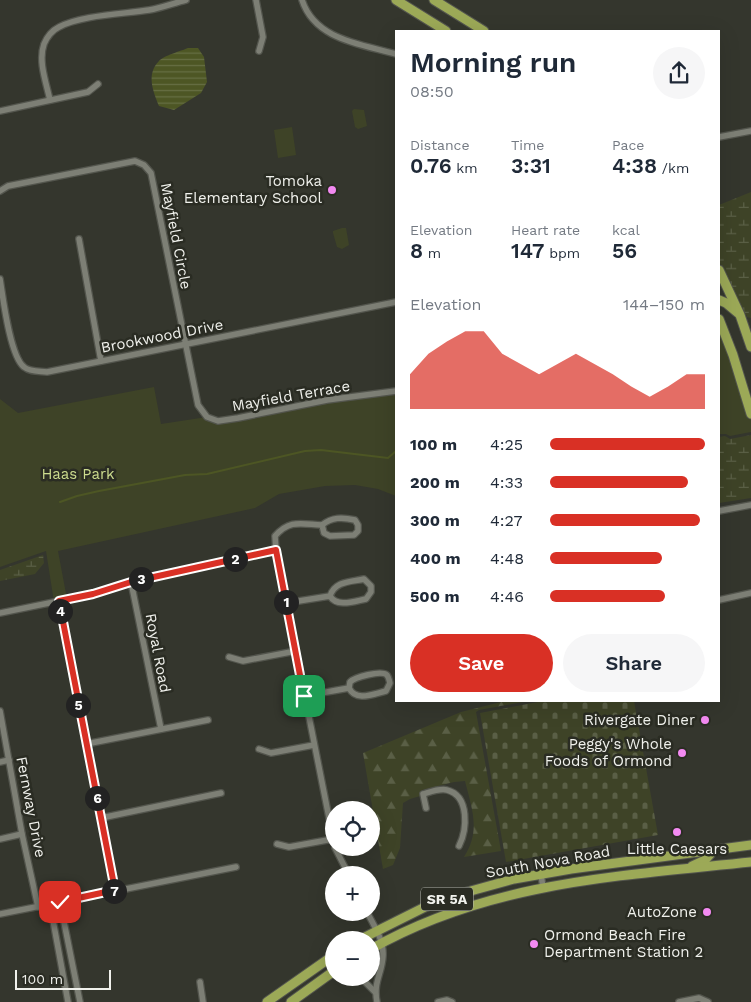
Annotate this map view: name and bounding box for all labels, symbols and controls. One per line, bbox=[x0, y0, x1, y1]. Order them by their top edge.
text: Morning run bbox=[410, 46, 576, 79]
button: share bbox=[653, 47, 705, 99]
text: 08:50 bbox=[410, 82, 454, 101]
text: Distance bbox=[410, 137, 470, 153]
text: Time bbox=[511, 137, 544, 153]
text: Pace bbox=[612, 137, 644, 153]
text: 0.76 bbox=[410, 153, 452, 178]
text: 3:31 bbox=[511, 153, 551, 178]
text: 4:38 bbox=[612, 153, 657, 178]
text: km bbox=[452, 160, 478, 176]
text: /km bbox=[657, 160, 689, 176]
place label: Tomoka Elementary School bbox=[184, 172, 322, 207]
street label: Mayfield Circle bbox=[157, 181, 195, 291]
marker: Tomoka Elementary School bbox=[326, 184, 338, 196]
text: Elevation bbox=[410, 222, 473, 238]
text: Heart rate bbox=[511, 222, 580, 238]
text: kcal bbox=[612, 222, 640, 238]
text: 8 bbox=[410, 238, 423, 263]
text: 147 bbox=[511, 238, 544, 263]
text: 56 bbox=[612, 238, 637, 263]
text: m bbox=[423, 245, 441, 261]
text: bpm bbox=[544, 245, 580, 261]
text: Elevation bbox=[410, 295, 481, 314]
text: 144–150 m bbox=[623, 295, 705, 314]
street label: Brookwood Drive bbox=[99, 315, 225, 357]
street label: Mayfield Terrace bbox=[231, 377, 351, 415]
text: 100 m bbox=[410, 435, 457, 454]
text: 4:25 bbox=[490, 435, 523, 454]
park label: Haas Park bbox=[41, 465, 115, 483]
text: 200 m bbox=[410, 473, 460, 492]
text: 4:33 bbox=[490, 473, 523, 492]
text: 300 m bbox=[410, 511, 460, 530]
text: 4:27 bbox=[490, 511, 523, 530]
pin: 2 bbox=[222, 546, 248, 572]
text: 400 m bbox=[410, 549, 461, 568]
text: 4:48 bbox=[490, 549, 524, 568]
text: 2 bbox=[231, 551, 240, 567]
pin: 3 bbox=[128, 566, 154, 592]
text: 3 bbox=[137, 571, 146, 587]
text: 500 m bbox=[410, 587, 460, 606]
text: 4:46 bbox=[490, 587, 524, 606]
pin: 1 bbox=[274, 590, 298, 614]
text: 1 bbox=[283, 594, 290, 610]
pin: 4 bbox=[48, 598, 72, 624]
text: 4 bbox=[56, 603, 65, 619]
street label: Royal Road bbox=[142, 612, 174, 694]
button: Save bbox=[410, 634, 553, 692]
button: Share bbox=[563, 634, 705, 692]
pin bbox=[283, 675, 325, 717]
icon: arrive bbox=[290, 682, 318, 710]
pin: 5 bbox=[66, 692, 90, 718]
text: 5 bbox=[74, 697, 83, 713]
place label: Rivergate Diner bbox=[584, 711, 695, 729]
marker: Rivergate Diner bbox=[699, 714, 711, 726]
place label: Peggy's Whole Foods of Ormond bbox=[545, 735, 672, 770]
marker: Peggy's Whole Foods of Ormond bbox=[676, 747, 688, 759]
street label: Fernway Drive bbox=[12, 755, 50, 859]
pin: 6 bbox=[84, 786, 110, 810]
text: 6 bbox=[93, 790, 102, 806]
map controls bbox=[325, 801, 380, 986]
button: locate bbox=[325, 801, 380, 856]
marker: Little Caesars bbox=[671, 826, 683, 838]
place label: Little Caesars bbox=[627, 840, 727, 858]
street label: South Nova Road bbox=[484, 842, 612, 882]
button: + bbox=[325, 866, 380, 921]
pin: 7 bbox=[102, 878, 126, 904]
pin bbox=[39, 881, 81, 923]
text: 7 bbox=[110, 883, 119, 899]
icon: check bbox=[46, 888, 74, 916]
road number: SR 5A bbox=[421, 888, 473, 911]
place label: AutoZone bbox=[627, 903, 697, 921]
marker: AutoZone bbox=[701, 906, 713, 918]
place label: Ormond Beach Fire Department Station 2 bbox=[544, 926, 703, 961]
button: − bbox=[325, 931, 380, 986]
marker: Ormond Beach Fire Department Station 2 bbox=[528, 938, 540, 950]
scale bar bbox=[15, 967, 111, 990]
text: 100 m bbox=[22, 971, 63, 987]

